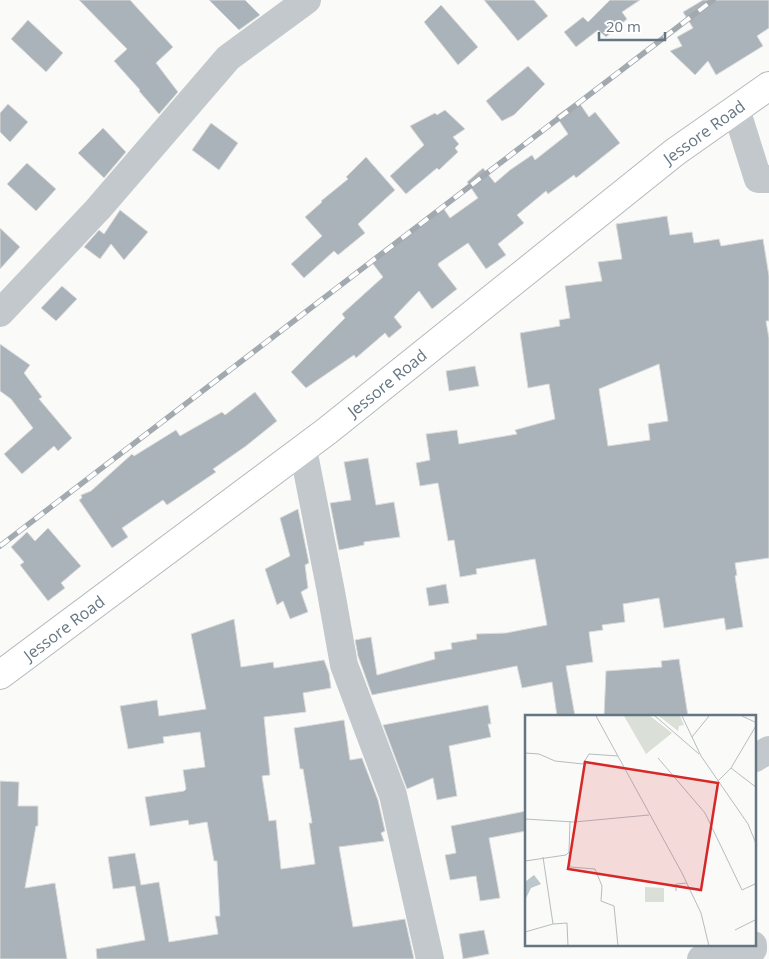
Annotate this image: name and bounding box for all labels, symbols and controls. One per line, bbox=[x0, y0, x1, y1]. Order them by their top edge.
scale bar bbox=[599, 10, 665, 42]
text: 20 m bbox=[606, 16, 641, 36]
street label: Jessore Road bbox=[657, 95, 749, 170]
street label: Jessore Road bbox=[341, 344, 431, 423]
street label: Jessore Road bbox=[17, 590, 109, 667]
inset map bbox=[525, 715, 756, 946]

